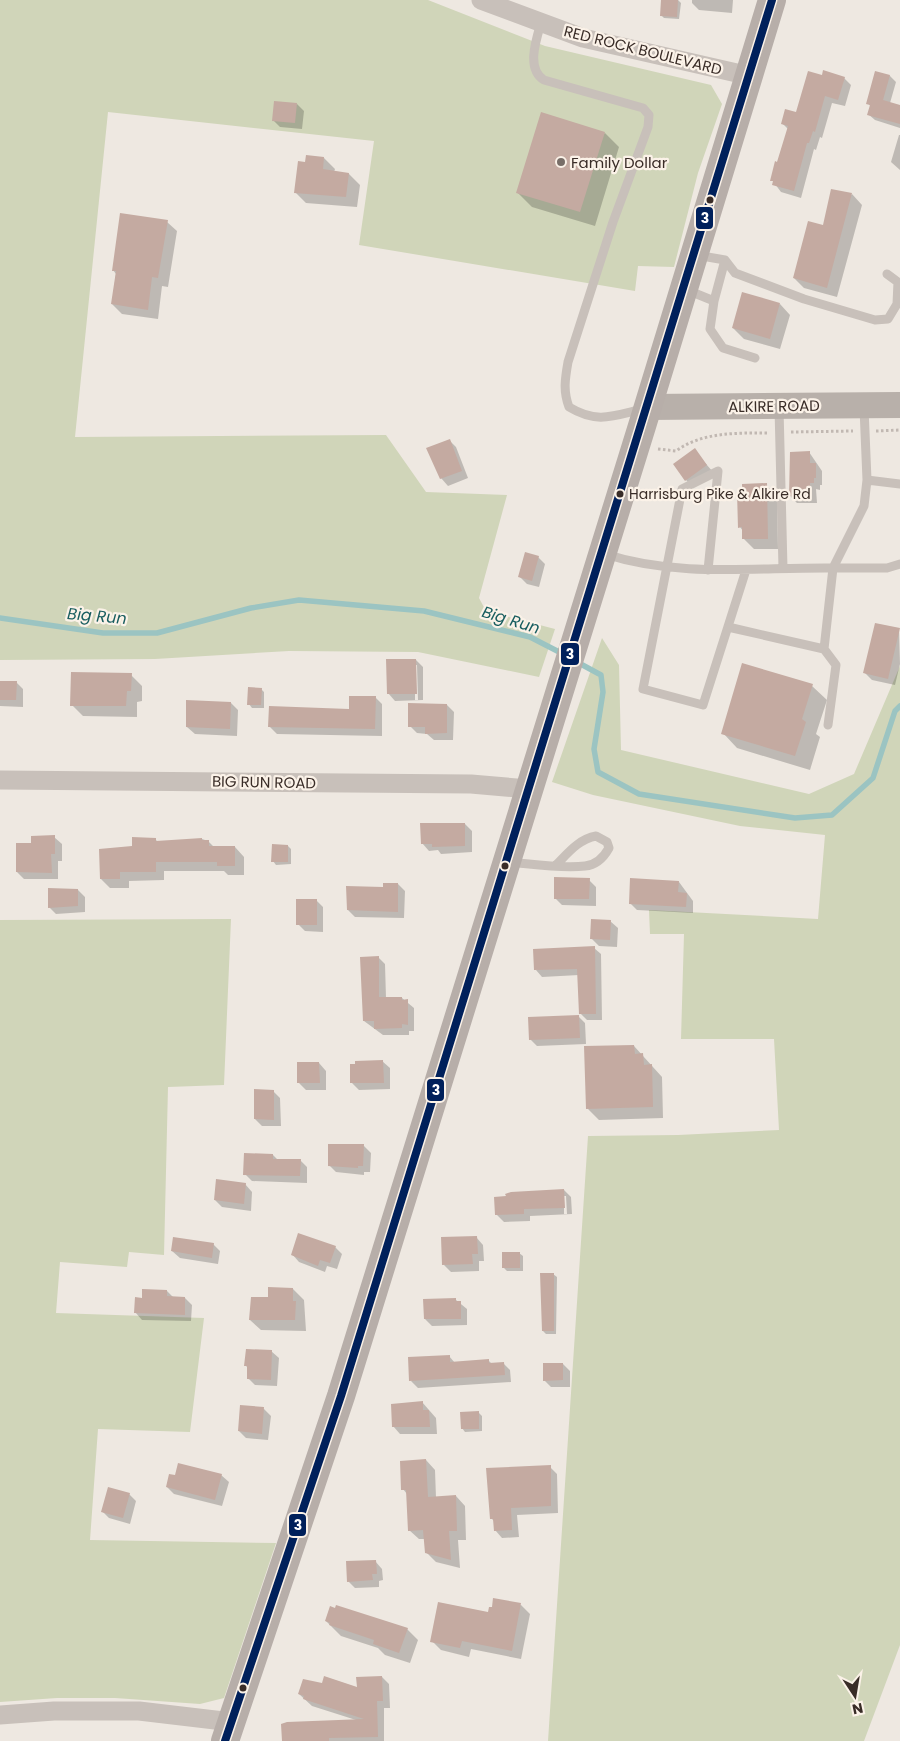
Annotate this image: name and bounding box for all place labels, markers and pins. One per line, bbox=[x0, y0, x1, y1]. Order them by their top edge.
place label: Family Dollar bbox=[571, 152, 668, 173]
marker: Family Dollar bbox=[555, 156, 567, 168]
unlabelled marker bbox=[705, 195, 715, 205]
place label: Harrisburg Pike & Alkire Rd bbox=[629, 484, 811, 504]
marker: Harrisburg Pike & Alkire Rd bbox=[615, 489, 625, 499]
unlabelled marker bbox=[500, 861, 510, 871]
unlabelled marker bbox=[238, 1683, 248, 1693]

